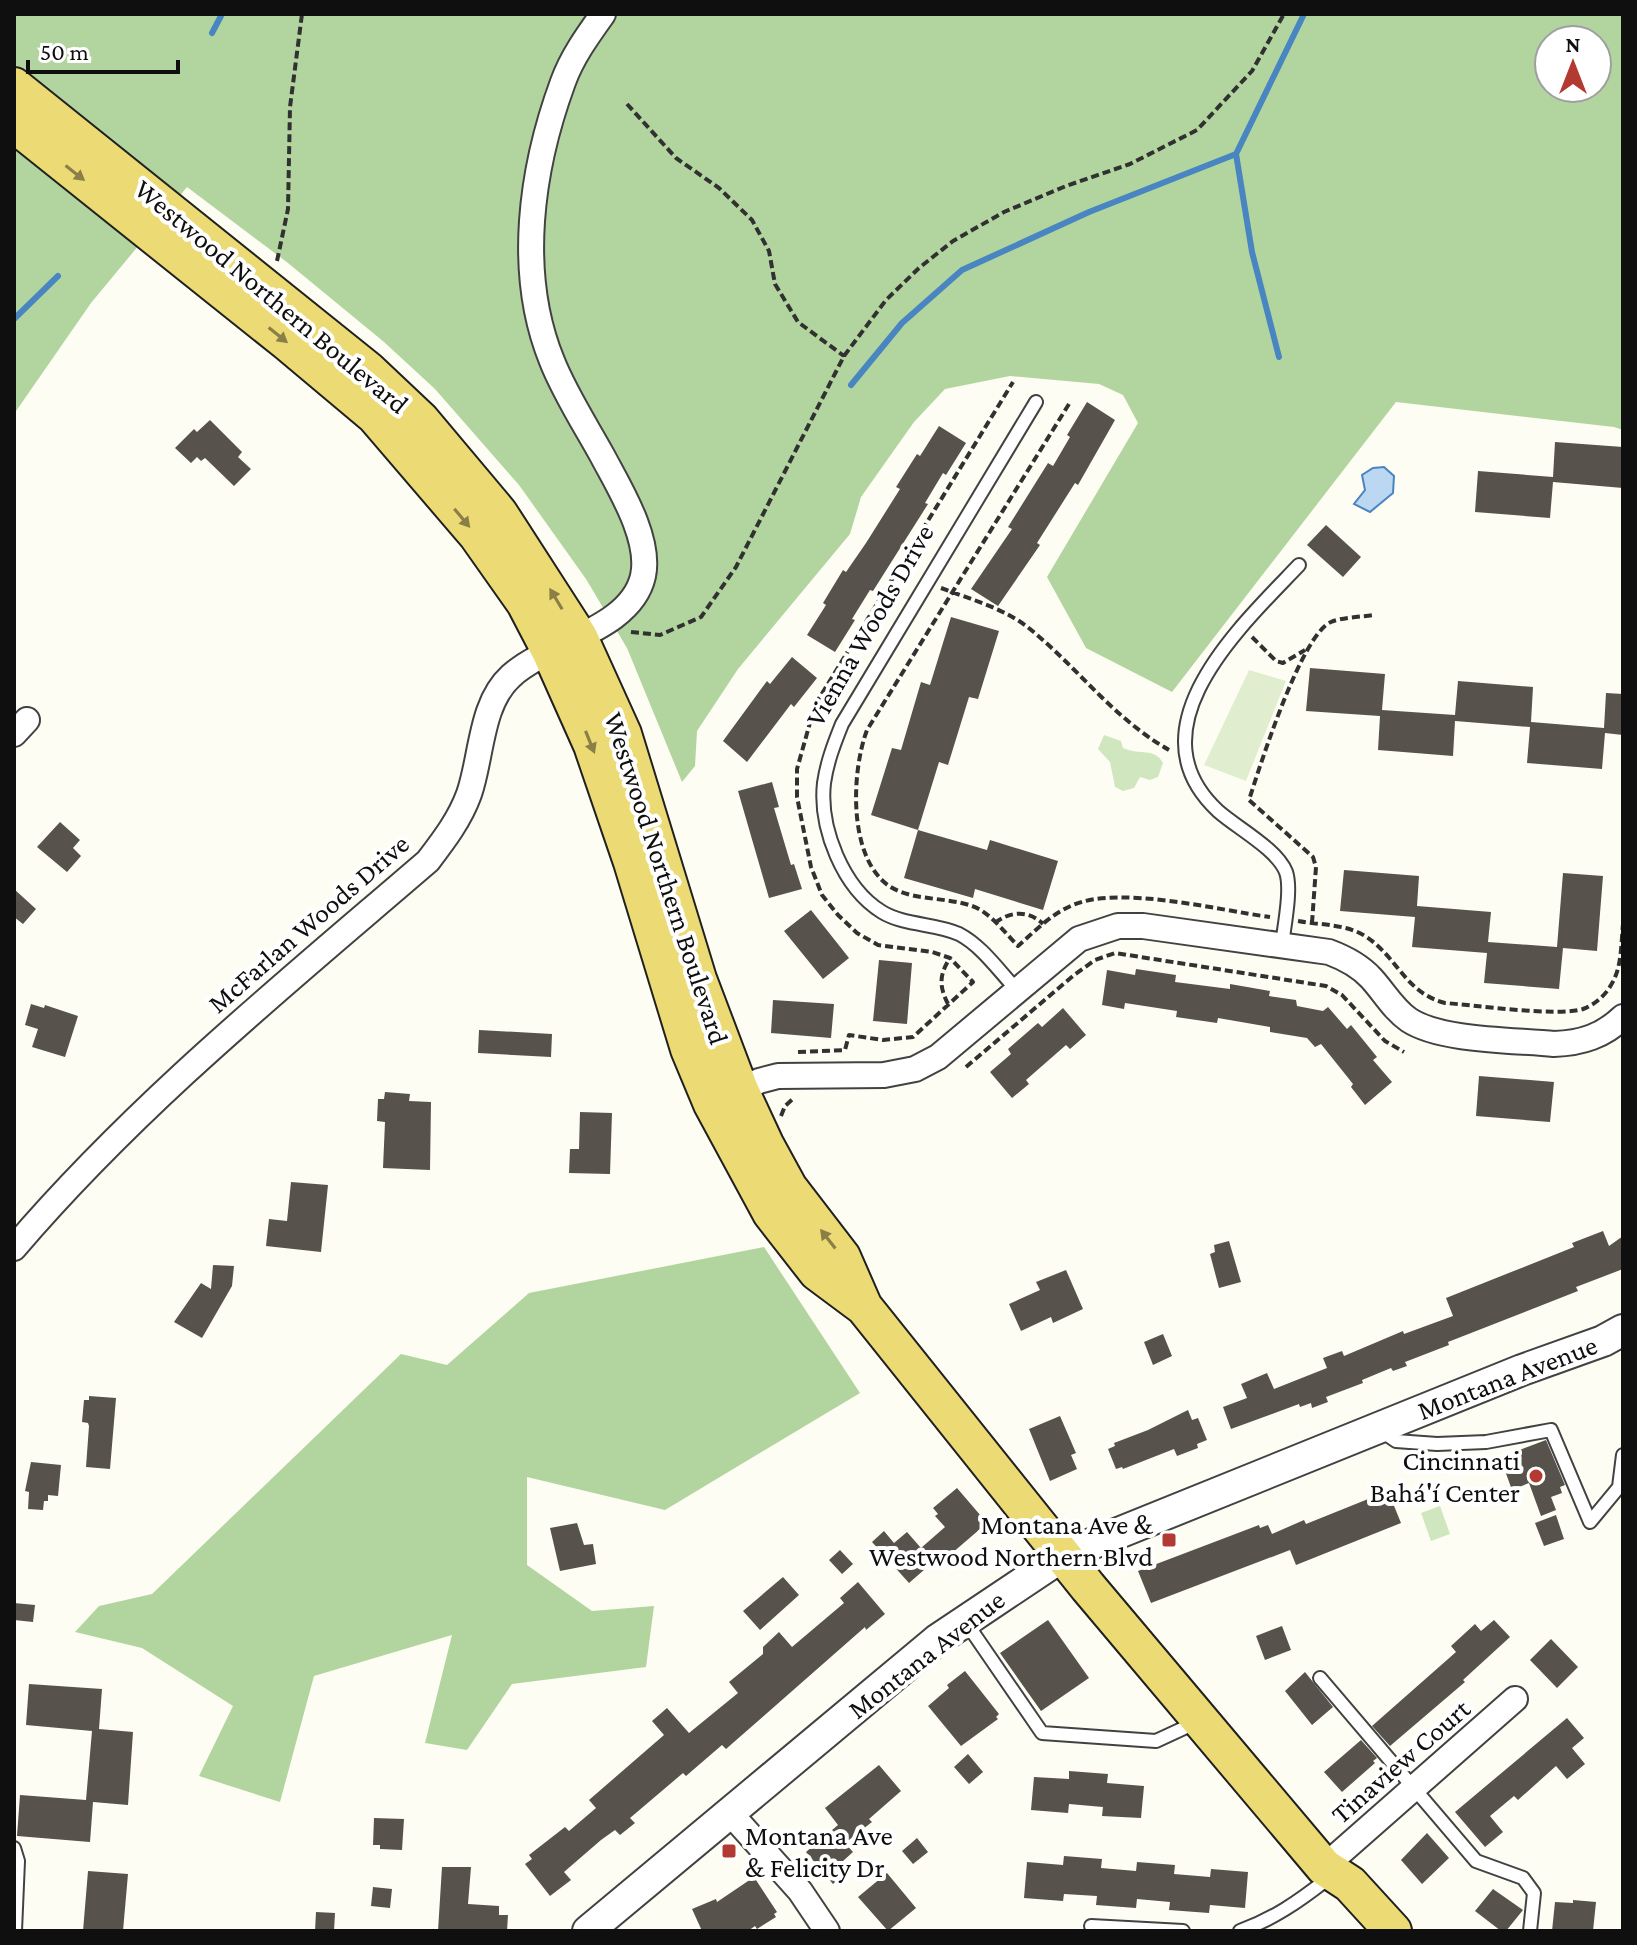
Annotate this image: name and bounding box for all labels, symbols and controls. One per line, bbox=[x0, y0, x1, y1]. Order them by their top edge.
scale bar bbox=[28, 24, 178, 74]
north arrow bbox=[1533, 24, 1613, 104]
text: N bbox=[1566, 32, 1581, 57]
text: 50 m bbox=[40, 38, 89, 65]
one-way arrow bbox=[65, 165, 85, 181]
street label: Westwood Northern Boulevard bbox=[129, 173, 415, 420]
one-way arrow bbox=[268, 326, 288, 343]
one-way arrow bbox=[453, 507, 470, 527]
street label: Vienna Woods Drive bbox=[799, 519, 940, 732]
one-way arrow bbox=[549, 588, 563, 610]
street label: Westwood Northern Boulevard bbox=[598, 708, 735, 1048]
one-way arrow bbox=[584, 730, 597, 754]
street label: McFarlan Woods Drive bbox=[202, 828, 415, 1019]
one-way arrow bbox=[820, 1229, 836, 1249]
street label: Montana Avenue bbox=[1413, 1329, 1601, 1426]
place label: Cincinnati Bahá'í Center bbox=[1370, 1445, 1520, 1508]
marker: Cincinnati Bahá'í Center bbox=[1527, 1467, 1545, 1485]
place label: Montana Ave & Westwood Northern Blvd bbox=[869, 1509, 1153, 1572]
marker: Montana Ave & Westwood Northern Blvd bbox=[1160, 1531, 1178, 1549]
street label: Montana Avenue bbox=[842, 1584, 1011, 1725]
street label: Tinaview Court bbox=[1325, 1692, 1476, 1830]
place label: Montana Ave & Felicity Dr bbox=[745, 1820, 893, 1883]
marker: Montana Ave & Felicity Dr bbox=[720, 1842, 738, 1860]

